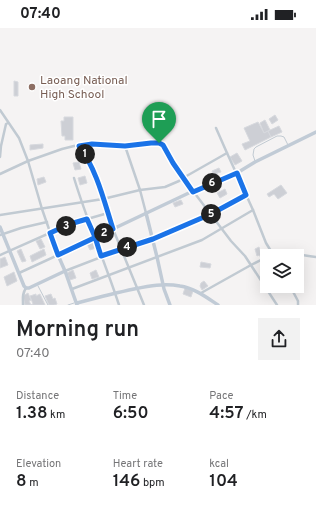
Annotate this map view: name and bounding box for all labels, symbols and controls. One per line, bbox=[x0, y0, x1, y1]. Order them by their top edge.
text: 07:40 bbox=[20, 5, 61, 24]
place label: Laoang National High School bbox=[40, 73, 128, 103]
marker: Laoang National High School bbox=[27, 82, 37, 92]
pin bbox=[142, 102, 176, 143]
icon: arrive bbox=[148, 108, 170, 130]
pin: 1 bbox=[75, 144, 95, 164]
text: 1 bbox=[83, 147, 87, 161]
pin: 6 bbox=[202, 173, 222, 193]
text: 6 bbox=[209, 176, 215, 190]
pin: 5 bbox=[201, 204, 221, 224]
text: 5 bbox=[208, 207, 214, 221]
pin: 3 bbox=[56, 216, 76, 236]
text: 3 bbox=[63, 219, 69, 233]
pin: 2 bbox=[94, 223, 114, 243]
text: 2 bbox=[101, 226, 107, 240]
pin: 4 bbox=[117, 237, 137, 257]
text: 4 bbox=[123, 240, 131, 254]
map controls bbox=[260, 249, 304, 293]
button: layers bbox=[260, 249, 304, 293]
text: Morning run bbox=[16, 317, 139, 344]
button: share bbox=[258, 318, 300, 360]
text: 07:40 bbox=[16, 346, 50, 362]
text: Distance bbox=[16, 389, 59, 403]
text: Time bbox=[113, 389, 137, 403]
text: Pace bbox=[209, 389, 234, 403]
text: 1.38 bbox=[16, 403, 48, 425]
text: 6:50 bbox=[113, 403, 149, 425]
text: 4:57 bbox=[209, 403, 244, 425]
text: km bbox=[48, 408, 65, 422]
text: /km bbox=[244, 408, 267, 422]
text: Elevation bbox=[16, 457, 61, 471]
text: Heart rate bbox=[113, 457, 163, 471]
text: kcal bbox=[209, 457, 229, 471]
text: 8 bbox=[16, 471, 27, 493]
text: 146 bbox=[113, 471, 140, 493]
text: 104 bbox=[209, 471, 238, 493]
text: m bbox=[27, 476, 39, 490]
text: bpm bbox=[140, 476, 165, 490]

